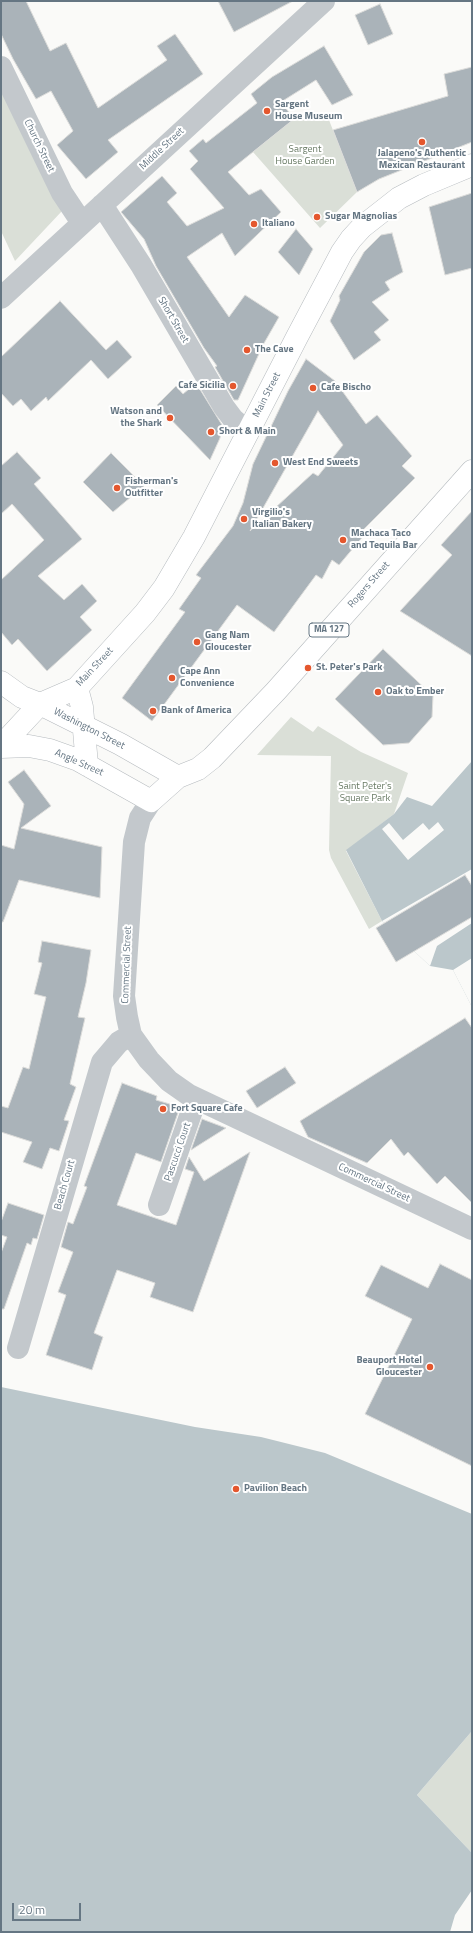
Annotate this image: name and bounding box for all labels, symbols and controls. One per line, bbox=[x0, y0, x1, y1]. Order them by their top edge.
place label: Sargent House Museum bbox=[275, 99, 342, 122]
marker: Sargent House Museum bbox=[262, 106, 272, 116]
street label: Church Street bbox=[21, 118, 57, 174]
street label: Middle Street bbox=[137, 125, 187, 173]
marker: Jalapeno's Authentic Mexican Restaurant bbox=[417, 137, 427, 147]
park label: Sargent House Garden bbox=[275, 144, 335, 168]
place label: Jalapeno's Authentic Mexican Restaurant bbox=[378, 148, 466, 172]
place label: Sugar Magnolias bbox=[325, 211, 397, 223]
marker: Sugar Magnolias bbox=[312, 212, 322, 222]
place label: Italiano bbox=[262, 218, 295, 230]
marker: Italiano bbox=[249, 219, 259, 229]
street label: Short Street bbox=[155, 295, 191, 345]
place label: The Cave bbox=[255, 344, 294, 356]
marker: The Cave bbox=[242, 345, 252, 355]
street label: Main Street bbox=[251, 370, 283, 420]
place label: Cafe Sicilia bbox=[178, 380, 225, 392]
marker: Cafe Sicilia bbox=[228, 381, 238, 391]
place label: Cafe Bischo bbox=[321, 382, 371, 394]
marker: Cafe Bischo bbox=[308, 383, 318, 393]
place label: Watson and the Shark bbox=[110, 406, 162, 430]
marker: Watson and the Shark bbox=[165, 413, 175, 423]
place label: Short & Main bbox=[219, 426, 276, 438]
marker: Short & Main bbox=[206, 427, 216, 437]
place label: West End Sweets bbox=[283, 457, 358, 469]
marker: West End Sweets bbox=[270, 458, 280, 468]
place label: Fisherman's Outfitter bbox=[125, 476, 178, 500]
marker: Fisherman's Outfitter bbox=[112, 483, 122, 493]
place label: Virgilio's Italian Bakery bbox=[252, 507, 312, 530]
marker: Virgilio's Italian Bakery bbox=[239, 514, 249, 524]
place label: Machaca Taco and Tequila Bar bbox=[351, 528, 417, 552]
marker: Machaca Taco and Tequila Bar bbox=[338, 535, 348, 545]
street label: Rogers Street bbox=[346, 559, 392, 611]
road number: MA 127 bbox=[309, 623, 349, 637]
place label: Gang Nam Gloucester bbox=[205, 630, 251, 654]
marker: Gang Nam Gloucester bbox=[192, 637, 202, 647]
street label: Main Street bbox=[74, 645, 116, 689]
place label: St. Peter's Park bbox=[316, 662, 382, 674]
marker: St. Peter's Park bbox=[303, 663, 313, 673]
place label: Cape Ann Convenience bbox=[180, 666, 234, 690]
marker: Cape Ann Convenience bbox=[167, 673, 177, 683]
place label: Oak to Ember bbox=[386, 686, 444, 698]
marker: Oak to Ember bbox=[373, 687, 383, 697]
place label: Bank of America bbox=[161, 705, 232, 717]
street label: Washington Street bbox=[51, 706, 127, 752]
marker: Bank of America bbox=[148, 706, 158, 716]
street label: Angle Street bbox=[53, 747, 105, 779]
park label: Saint Peter's Square Park bbox=[338, 781, 392, 804]
street label: Commercial Street bbox=[120, 926, 134, 1004]
place label: Fort Square Cafe bbox=[171, 1103, 243, 1115]
marker: Fort Square Cafe bbox=[158, 1104, 168, 1114]
street label: Pascucci Court bbox=[162, 1121, 194, 1183]
street label: Beach Court bbox=[52, 1159, 78, 1211]
street label: Commercial Street bbox=[336, 1161, 412, 1205]
place label: Beauport Hotel Gloucester bbox=[356, 1355, 422, 1378]
marker: Beauport Hotel Gloucester bbox=[425, 1362, 435, 1372]
place label: Pavilion Beach bbox=[244, 1483, 307, 1495]
marker: Pavilion Beach bbox=[231, 1484, 241, 1494]
scale bar bbox=[14, 1895, 83, 1921]
text: 20 m bbox=[19, 1900, 45, 1919]

